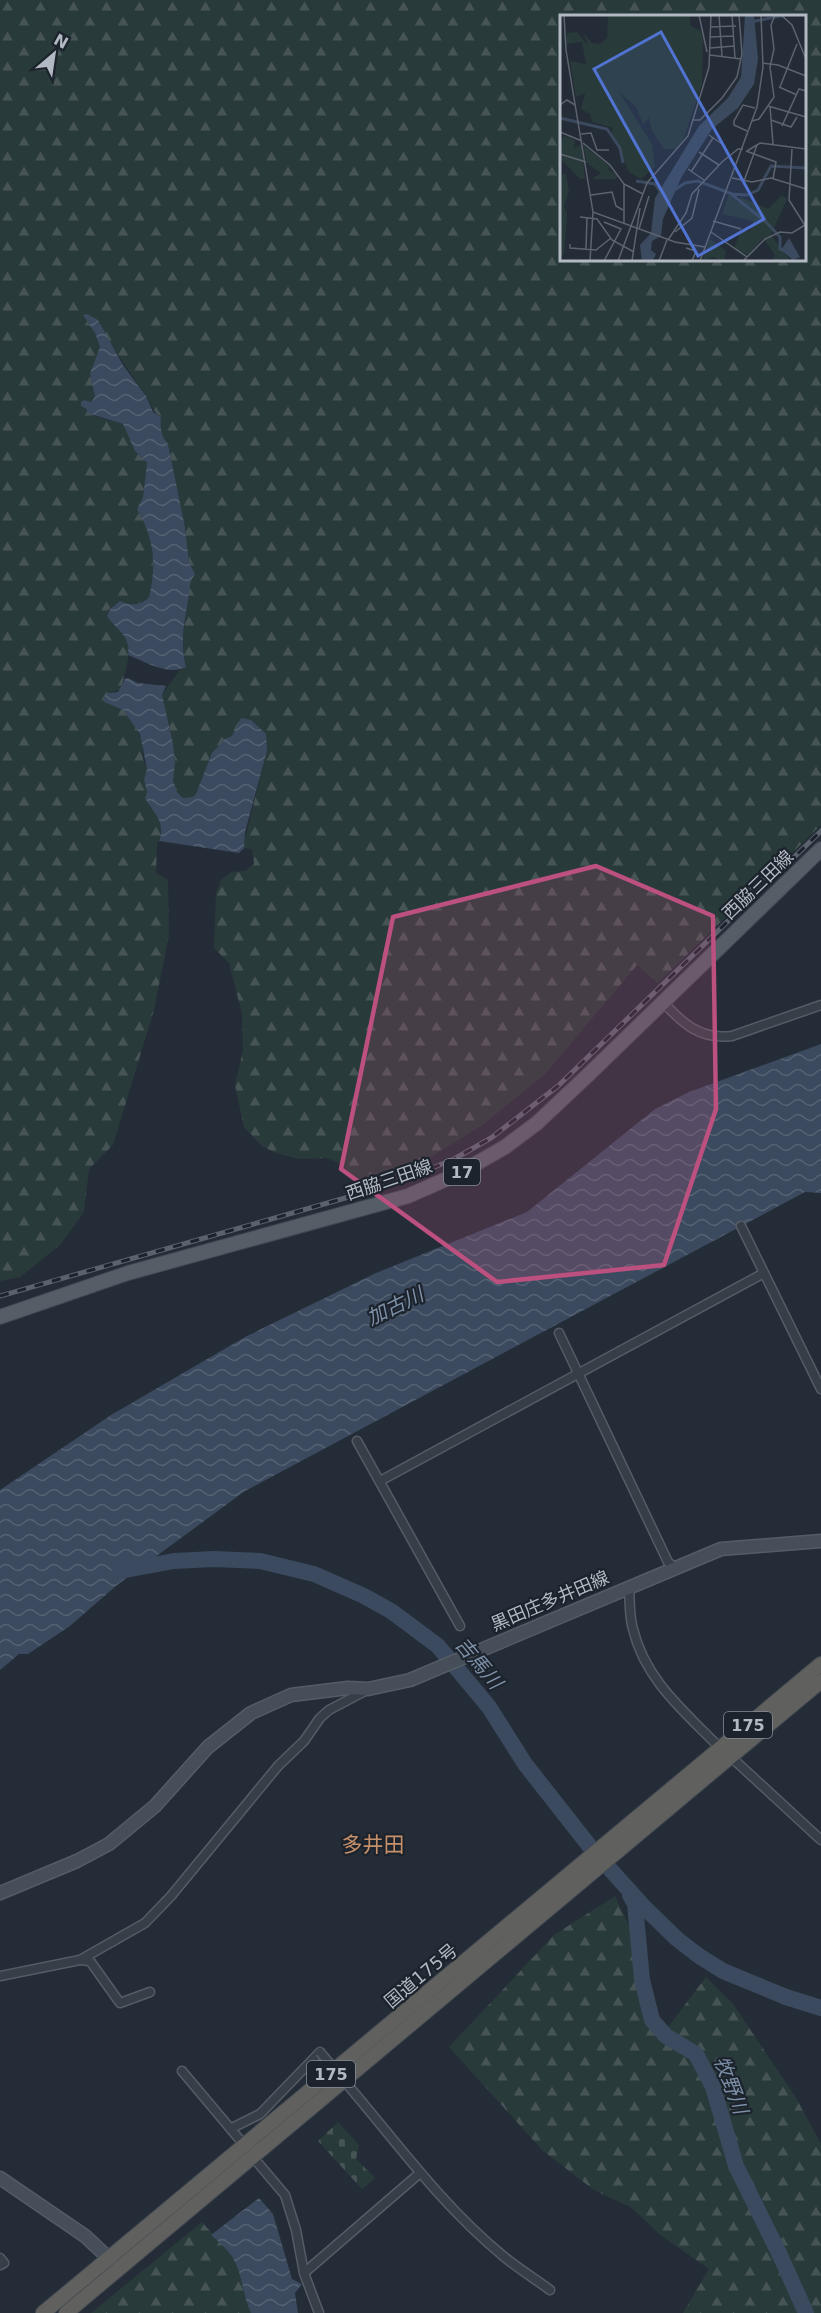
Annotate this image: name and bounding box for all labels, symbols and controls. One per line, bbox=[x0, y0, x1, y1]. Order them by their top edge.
inset map bbox=[560, 15, 806, 261]
north arrow bbox=[24, 24, 84, 84]
text: N bbox=[51, 30, 71, 53]
street label: 西脇三田線 bbox=[718, 846, 797, 923]
street label: 西脇三田線 bbox=[343, 1155, 435, 1204]
road number: 17 bbox=[444, 1159, 480, 1185]
water label: 加古川 bbox=[363, 1281, 429, 1330]
street label: 黒田庄多井田線 bbox=[488, 1566, 612, 1635]
water label: 吉馬川 bbox=[451, 1632, 509, 1695]
road number: 175 bbox=[724, 1712, 772, 1738]
district label: 多井田 bbox=[342, 1833, 405, 1857]
street label: 国道175号 bbox=[380, 1939, 461, 2012]
water label: 牧野川 bbox=[709, 2053, 754, 2119]
road number: 175 bbox=[307, 2061, 355, 2087]

